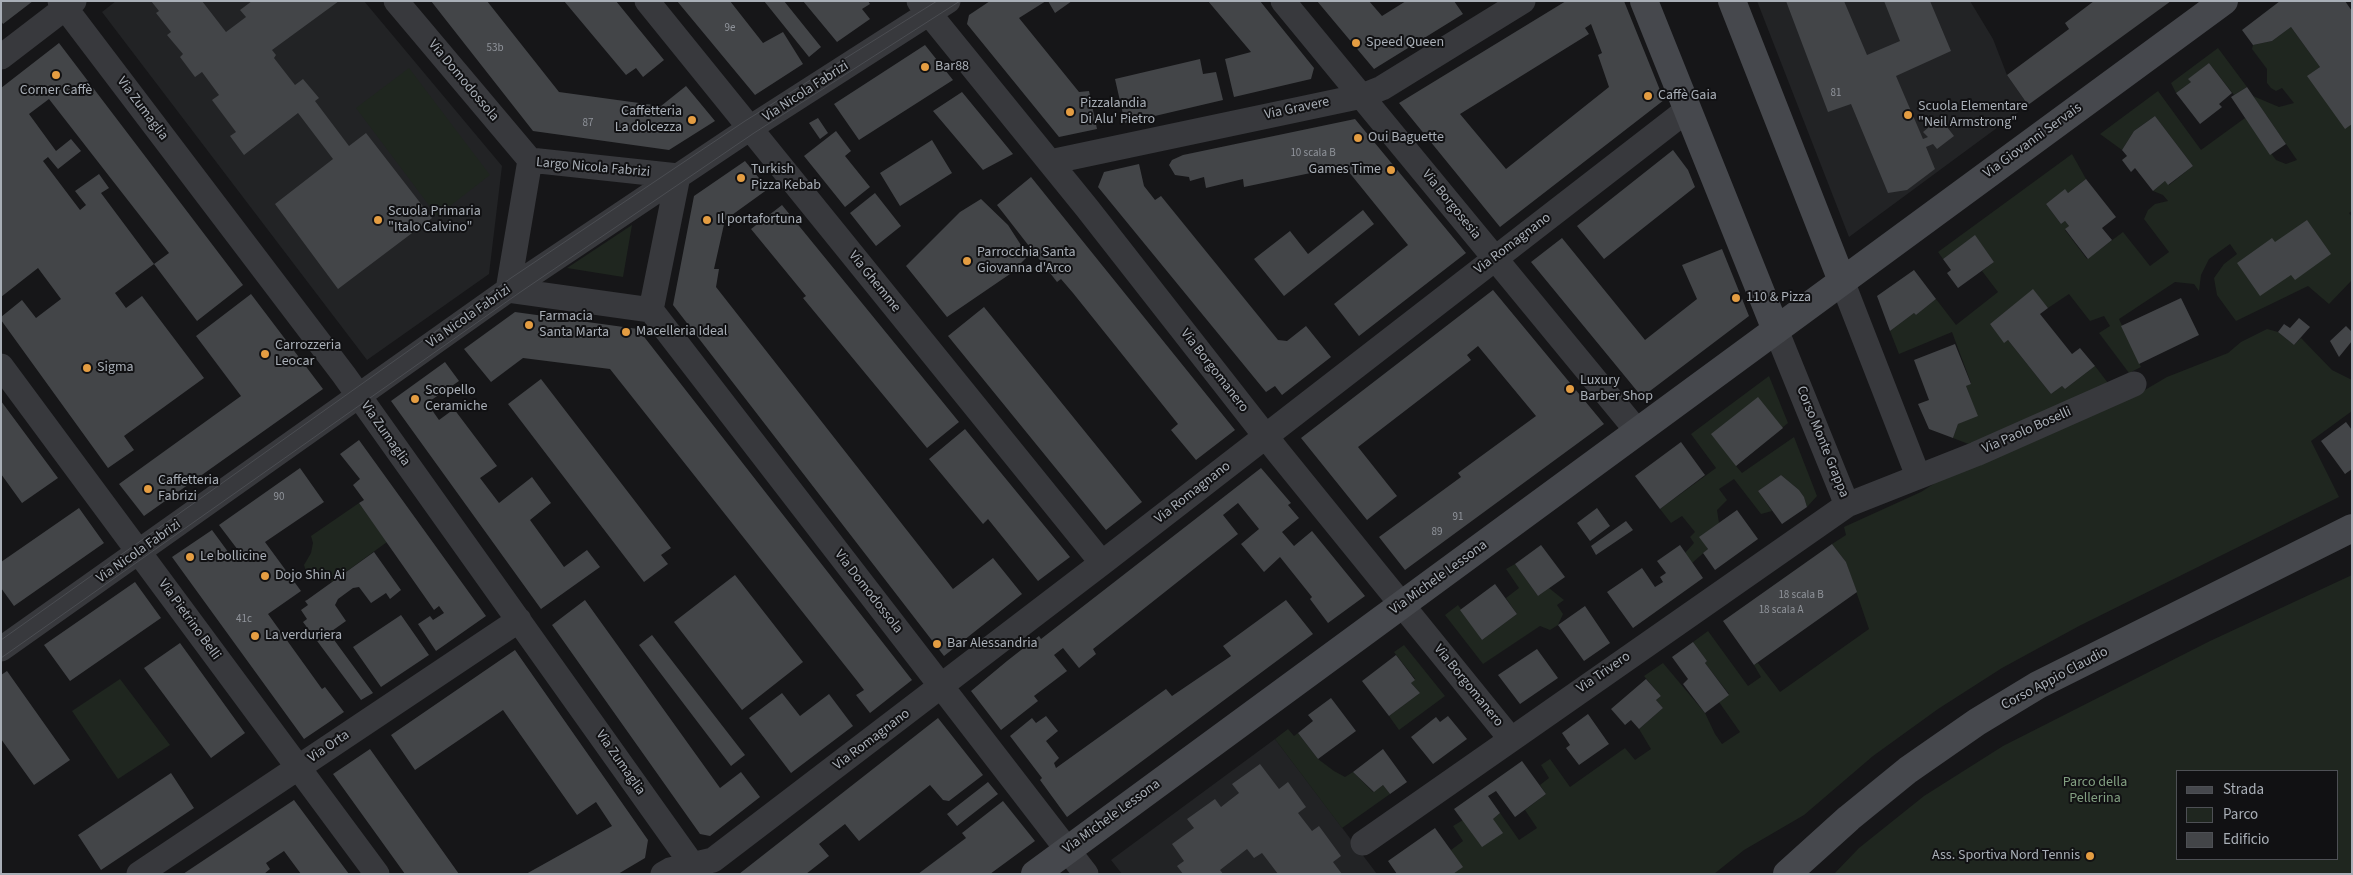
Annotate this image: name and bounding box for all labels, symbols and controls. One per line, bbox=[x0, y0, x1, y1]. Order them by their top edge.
house number: 9e bbox=[725, 22, 735, 36]
place label: Speed Queen bbox=[1366, 35, 1444, 51]
street label: Via Domodossola bbox=[424, 37, 502, 125]
marker: Speed Queen bbox=[1350, 37, 1362, 49]
house number: 53b bbox=[486, 42, 504, 56]
street label: Via Nicola Fabrizi bbox=[760, 58, 852, 126]
place label: Bar88 bbox=[935, 59, 969, 75]
marker: Bar88 bbox=[919, 61, 931, 73]
marker: Corner Caffè bbox=[50, 69, 62, 81]
street label: Via Zumaglia bbox=[113, 74, 171, 144]
place label: Corner Caffè bbox=[20, 83, 92, 99]
house number: 81 bbox=[1831, 87, 1841, 101]
place label: Caffè Gaia bbox=[1658, 88, 1717, 104]
marker: Caffè Gaia bbox=[1642, 90, 1654, 102]
street label: Via Gravere bbox=[1263, 94, 1331, 124]
place label: Pizzalandia Di Alu' Pietro bbox=[1080, 96, 1155, 128]
place label: Scuola Elementare "Neil Armstrong" bbox=[1918, 99, 2028, 132]
street label: Via Giovanni Servais bbox=[1981, 100, 2085, 182]
place label: Caffetteria La dolcezza bbox=[615, 104, 682, 136]
marker: Pizzalandia Di Alu' Pietro bbox=[1064, 106, 1076, 118]
marker: Scuola Elementare "Neil Armstrong" bbox=[1902, 109, 1914, 121]
marker: Caffetteria La dolcezza bbox=[686, 114, 698, 126]
house number: 87 bbox=[583, 117, 593, 131]
place label: Oui Baguette bbox=[1368, 130, 1444, 146]
marker: Oui Baguette bbox=[1352, 132, 1364, 144]
house number: 10 scala B bbox=[1290, 147, 1336, 161]
street label: Largo Nicola Fabrizi bbox=[535, 155, 651, 181]
place label: Turkish Pizza Kebab bbox=[751, 162, 821, 194]
place label: Games Time bbox=[1309, 162, 1381, 178]
marker: Games Time bbox=[1385, 164, 1397, 176]
street label: Via Borgosesia bbox=[1418, 167, 1484, 243]
marker: Turkish Pizza Kebab bbox=[735, 172, 747, 184]
place label: Scuola Primaria "Italo Calvino" bbox=[388, 204, 481, 236]
street label: Via Romagnano bbox=[1471, 210, 1555, 278]
place label: Il portafortuna bbox=[717, 212, 802, 228]
marker: Scuola Primaria "Italo Calvino" bbox=[372, 214, 384, 226]
marker: Il portafortuna bbox=[701, 214, 713, 226]
place label: Parrocchia Santa Giovanna d'Arco bbox=[977, 245, 1076, 278]
street label: Via Ghemme bbox=[844, 248, 904, 316]
marker: Parrocchia Santa Giovanna d'Arco bbox=[961, 255, 973, 267]
street label: Via Nicola Fabrizi bbox=[424, 282, 514, 352]
place label: 110 & Pizza bbox=[1746, 290, 1811, 306]
marker: 110 & Pizza bbox=[1730, 292, 1742, 304]
place label: Farmacia Santa Marta bbox=[539, 309, 609, 342]
marker: Farmacia Santa Marta bbox=[523, 319, 535, 331]
place label: Macelleria Ideal bbox=[636, 324, 727, 340]
marker: Macelleria Ideal bbox=[620, 326, 632, 338]
street label: Via Borgomanero bbox=[1176, 326, 1252, 416]
place label: Carrozzeria Leocar bbox=[275, 338, 341, 371]
marker: Carrozzeria Leocar bbox=[259, 348, 271, 360]
place label: Sigma bbox=[97, 360, 134, 376]
marker: Sigma bbox=[81, 362, 93, 374]
place label: Luxury Barber Shop bbox=[1580, 373, 1653, 406]
place label: Scopello Ceramiche bbox=[425, 383, 488, 416]
marker: Luxury Barber Shop bbox=[1564, 383, 1576, 395]
street label: Corso Monte Grappa bbox=[1792, 384, 1852, 500]
marker: Scopello Ceramiche bbox=[409, 393, 421, 405]
street label: Via Zumaglia bbox=[357, 398, 413, 470]
street label: Via Paolo Boselli bbox=[1980, 404, 2074, 458]
street label: Via Romagnano bbox=[1152, 458, 1234, 528]
place label: Caffetteria Fabrizi bbox=[158, 473, 219, 506]
marker: Caffetteria Fabrizi bbox=[142, 483, 154, 495]
house number: 90 bbox=[274, 491, 284, 505]
house number: 91 bbox=[1453, 511, 1463, 525]
street label: Via Nicola Fabrizi bbox=[94, 517, 184, 587]
house number: 89 bbox=[1432, 526, 1442, 540]
street label: Via Michele Lessona bbox=[1387, 537, 1491, 619]
street label: Via Domodossola bbox=[830, 547, 906, 637]
place label: Le bollicine bbox=[200, 549, 267, 565]
marker: Le bollicine bbox=[184, 551, 196, 563]
place label: Dojo Shin Ai bbox=[275, 568, 345, 584]
marker: Dojo Shin Ai bbox=[259, 570, 271, 582]
street label: Via Pietrino Belli bbox=[154, 576, 224, 664]
house number: 18 scala B bbox=[1778, 589, 1824, 603]
house number: 18 scala A bbox=[1759, 604, 1803, 618]
house number: 41c bbox=[236, 613, 252, 627]
place label: La verduriera bbox=[265, 628, 342, 644]
marker: La verduriera bbox=[249, 630, 261, 642]
place label: Bar Alessandria bbox=[947, 636, 1038, 652]
marker: Bar Alessandria bbox=[931, 638, 943, 650]
street label: Via Borgomanero bbox=[1430, 641, 1506, 731]
street label: Corso Appio Claudio bbox=[1999, 644, 2111, 714]
street label: Via Trivero bbox=[1574, 649, 1634, 697]
street label: Via Romagnano bbox=[830, 706, 914, 774]
street label: Via Orta bbox=[305, 727, 353, 767]
street label: Via Zumaglia bbox=[592, 727, 648, 799]
legend bbox=[2176, 770, 2338, 860]
park label: Parco della Pellerina bbox=[2063, 775, 2127, 808]
street label: Via Michele Lessona bbox=[1060, 776, 1164, 858]
text: Strada bbox=[2223, 779, 2264, 800]
text: Parco bbox=[2223, 804, 2258, 825]
text: Edificio bbox=[2223, 829, 2270, 850]
place label: Ass. Sportiva Nord Tennis bbox=[1932, 848, 2080, 864]
marker: Ass. Sportiva Nord Tennis bbox=[2084, 850, 2096, 862]

